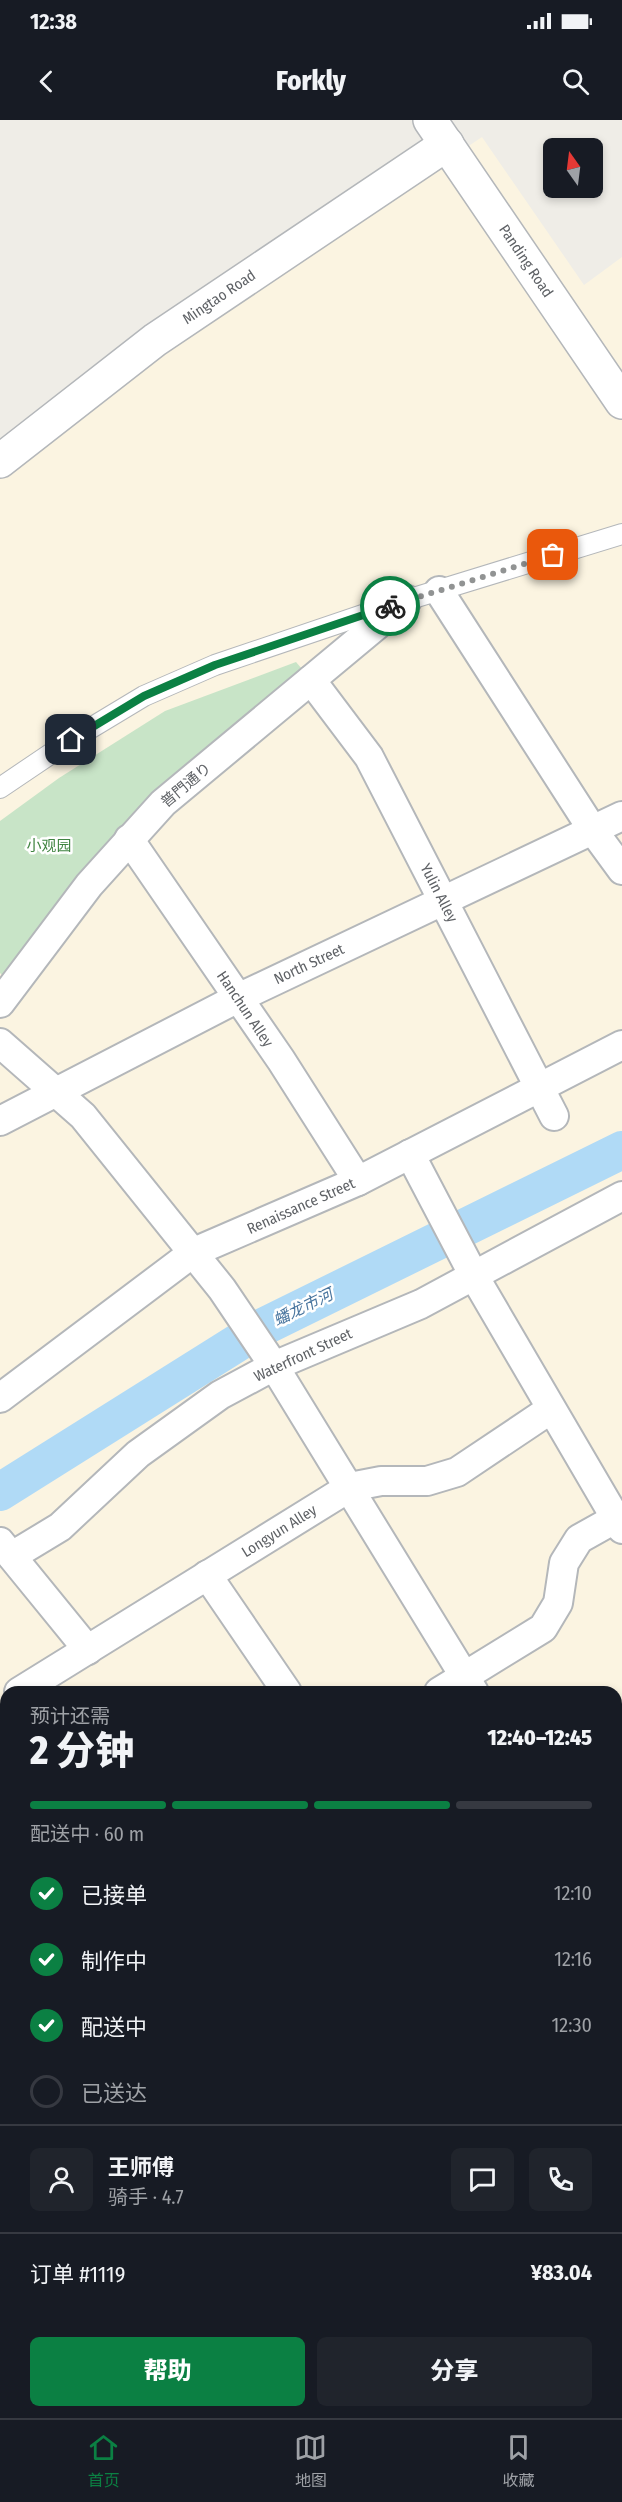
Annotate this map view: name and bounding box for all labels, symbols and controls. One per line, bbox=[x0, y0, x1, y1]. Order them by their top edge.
text: 12:38 bbox=[30, 8, 77, 35]
icon: back bbox=[30, 65, 63, 98]
text: Forkly bbox=[276, 65, 346, 97]
icon: search bbox=[559, 65, 592, 98]
north arrow bbox=[543, 138, 603, 198]
map controls bbox=[543, 138, 603, 198]
street label: Panding Road bbox=[495, 221, 557, 301]
street label: Mingtao Road bbox=[179, 266, 259, 328]
pin bbox=[527, 529, 578, 580]
icon: bag bbox=[536, 538, 569, 571]
courier bbox=[360, 576, 420, 636]
icon: bike bbox=[374, 590, 407, 623]
pin bbox=[45, 714, 96, 765]
icon: home bbox=[54, 723, 87, 756]
street label: 普門通り bbox=[157, 759, 215, 811]
park label: 小观园 bbox=[26, 837, 72, 855]
street label: Yulin Alley bbox=[417, 861, 462, 926]
street label: North Street bbox=[271, 940, 347, 988]
street label: Hanchun Alley bbox=[213, 968, 277, 1051]
street label: Renaissance Street bbox=[244, 1174, 358, 1238]
water label: 蟠龙市河 bbox=[270, 1283, 339, 1330]
street label: Waterfront Street bbox=[251, 1324, 355, 1386]
street label: Longyun Alley bbox=[238, 1501, 320, 1561]
text: 预计还需 bbox=[30, 1704, 110, 1728]
text: 12:40–12:45 bbox=[487, 1724, 592, 1751]
text: 2 分钟 bbox=[30, 1728, 134, 1774]
text: 配送中 · 60 m bbox=[30, 1822, 144, 1846]
icon: check bbox=[30, 1877, 63, 1910]
text: 12:10 bbox=[554, 1881, 592, 1905]
text: 已接单 bbox=[81, 1882, 147, 1909]
icon: check bbox=[30, 1943, 63, 1976]
text: 12:16 bbox=[554, 1947, 592, 1971]
text: 制作中 bbox=[81, 1948, 147, 1975]
icon: check bbox=[30, 2009, 63, 2042]
text: 12:30 bbox=[552, 2013, 592, 2037]
text: 配送中 bbox=[81, 2014, 147, 2041]
text: 已送达 bbox=[81, 2080, 147, 2107]
button: person bbox=[30, 2148, 93, 2211]
button: chat bbox=[451, 2148, 514, 2211]
button: phone bbox=[529, 2148, 592, 2211]
text: 王师傅 bbox=[108, 2154, 174, 2181]
text: 骑手 · 4.7 bbox=[108, 2185, 184, 2209]
text: ¥83.04 bbox=[531, 2259, 592, 2286]
text: 订单 #1119 bbox=[30, 2261, 125, 2288]
button: 帮助 bbox=[30, 2337, 305, 2406]
button: 分享 bbox=[317, 2337, 592, 2406]
tab: 首页 bbox=[87, 2431, 120, 2491]
tab: 地图 bbox=[294, 2431, 327, 2491]
tab: 收藏 bbox=[502, 2431, 535, 2491]

